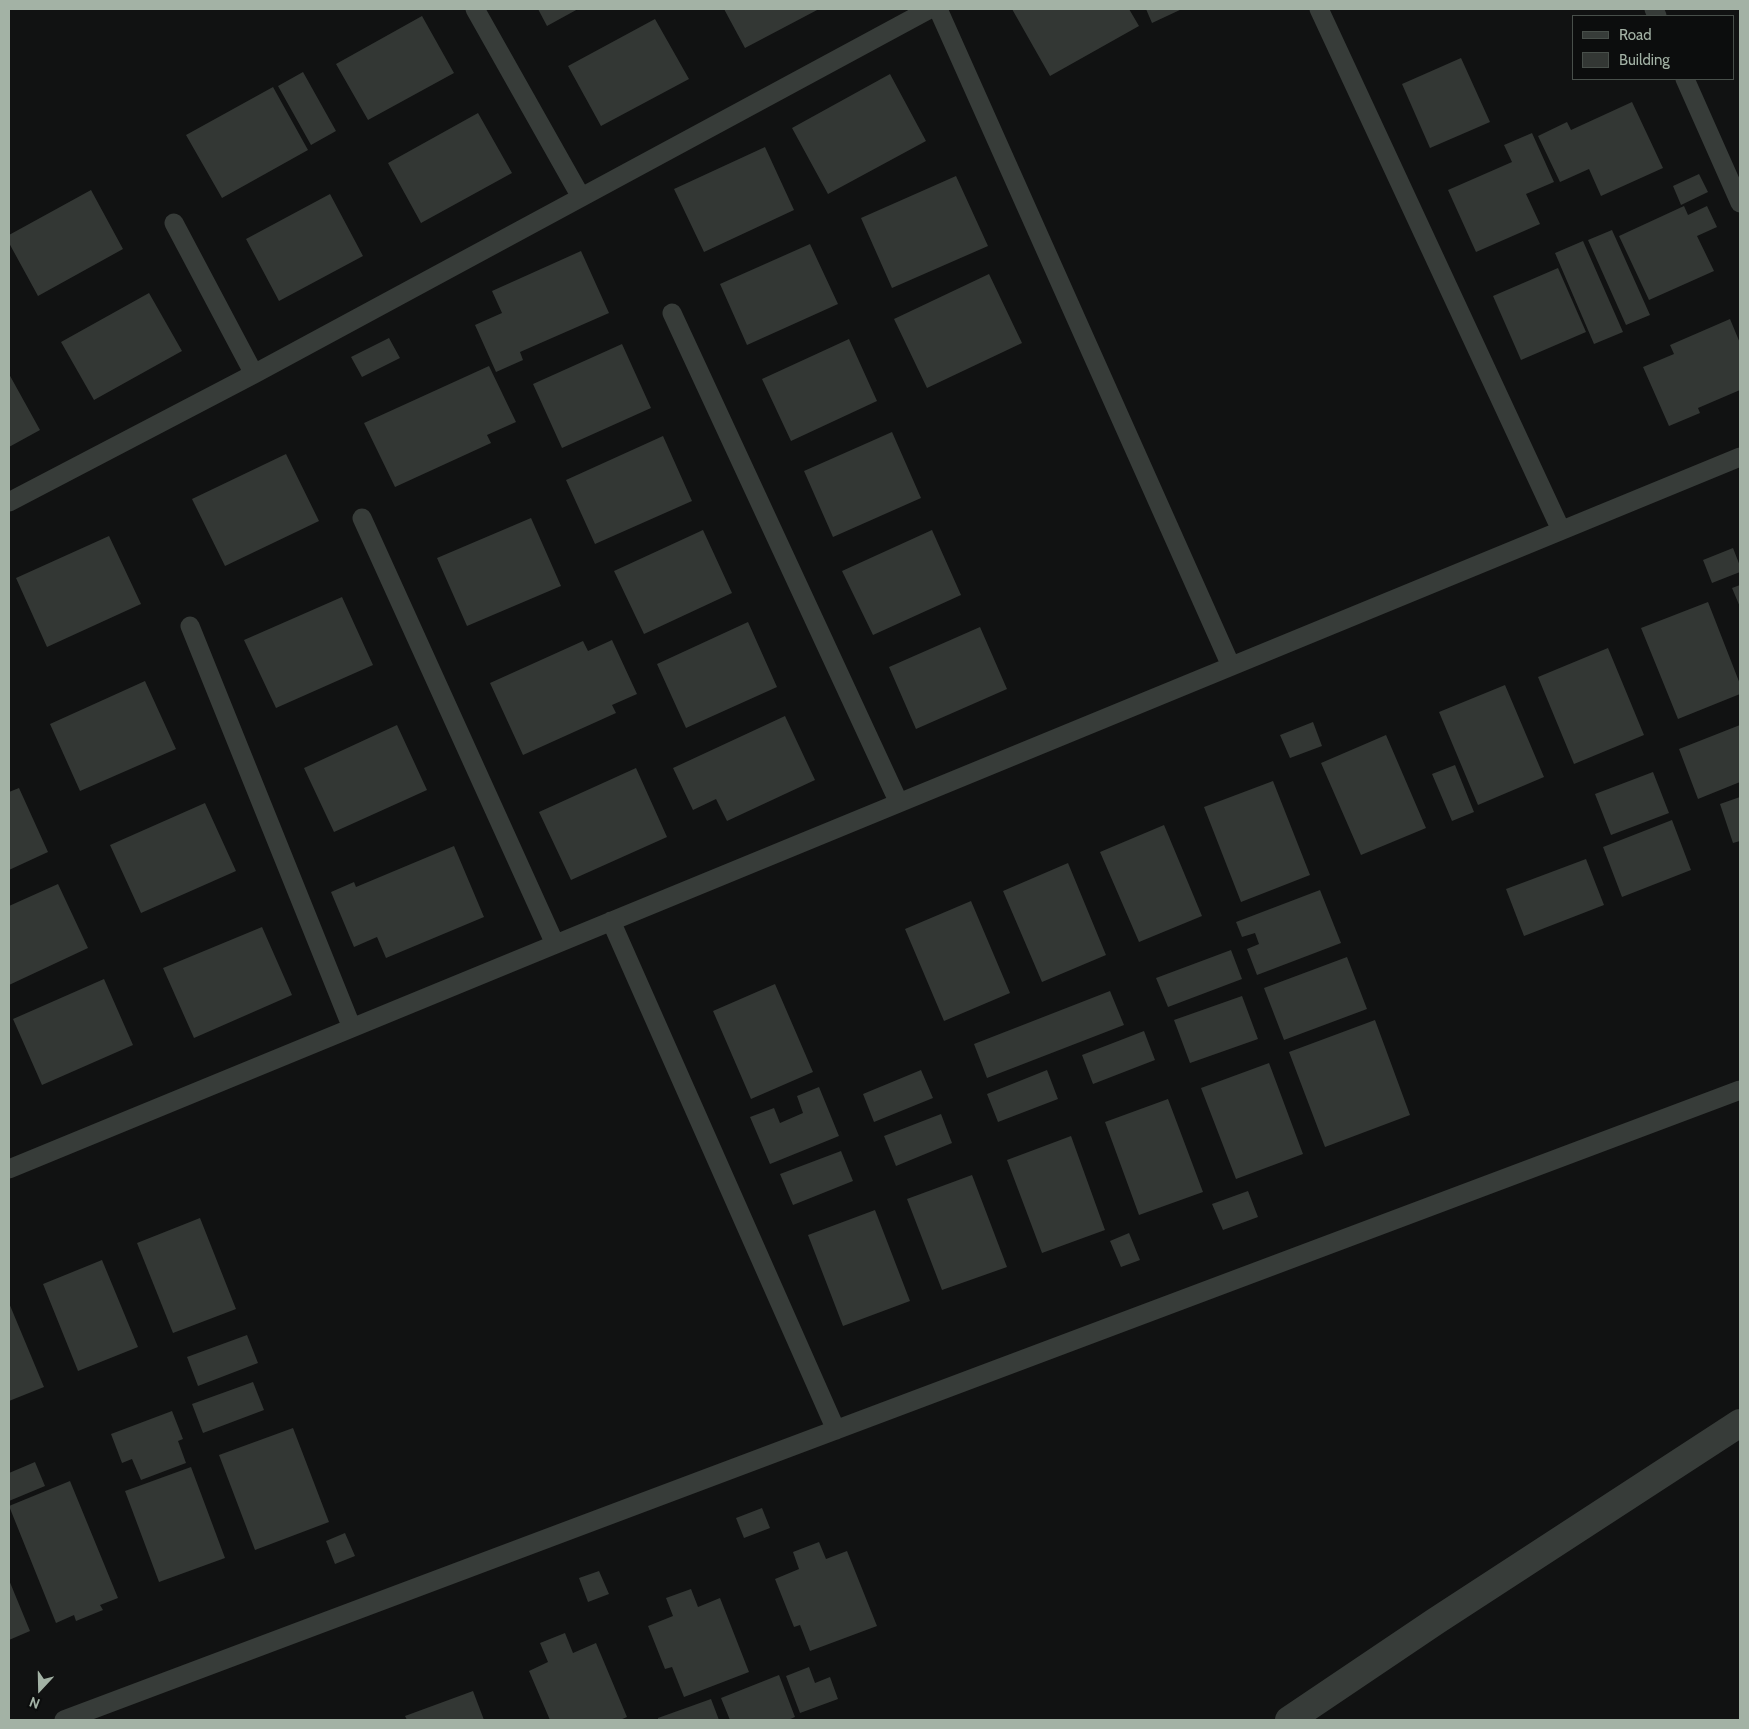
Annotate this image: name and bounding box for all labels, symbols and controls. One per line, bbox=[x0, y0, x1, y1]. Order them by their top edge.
legend bbox=[1572, 15, 1734, 80]
text: Road bbox=[1619, 26, 1652, 44]
text: Building bbox=[1619, 51, 1670, 69]
north arrow bbox=[15, 1664, 65, 1714]
text: N bbox=[27, 1693, 42, 1713]

